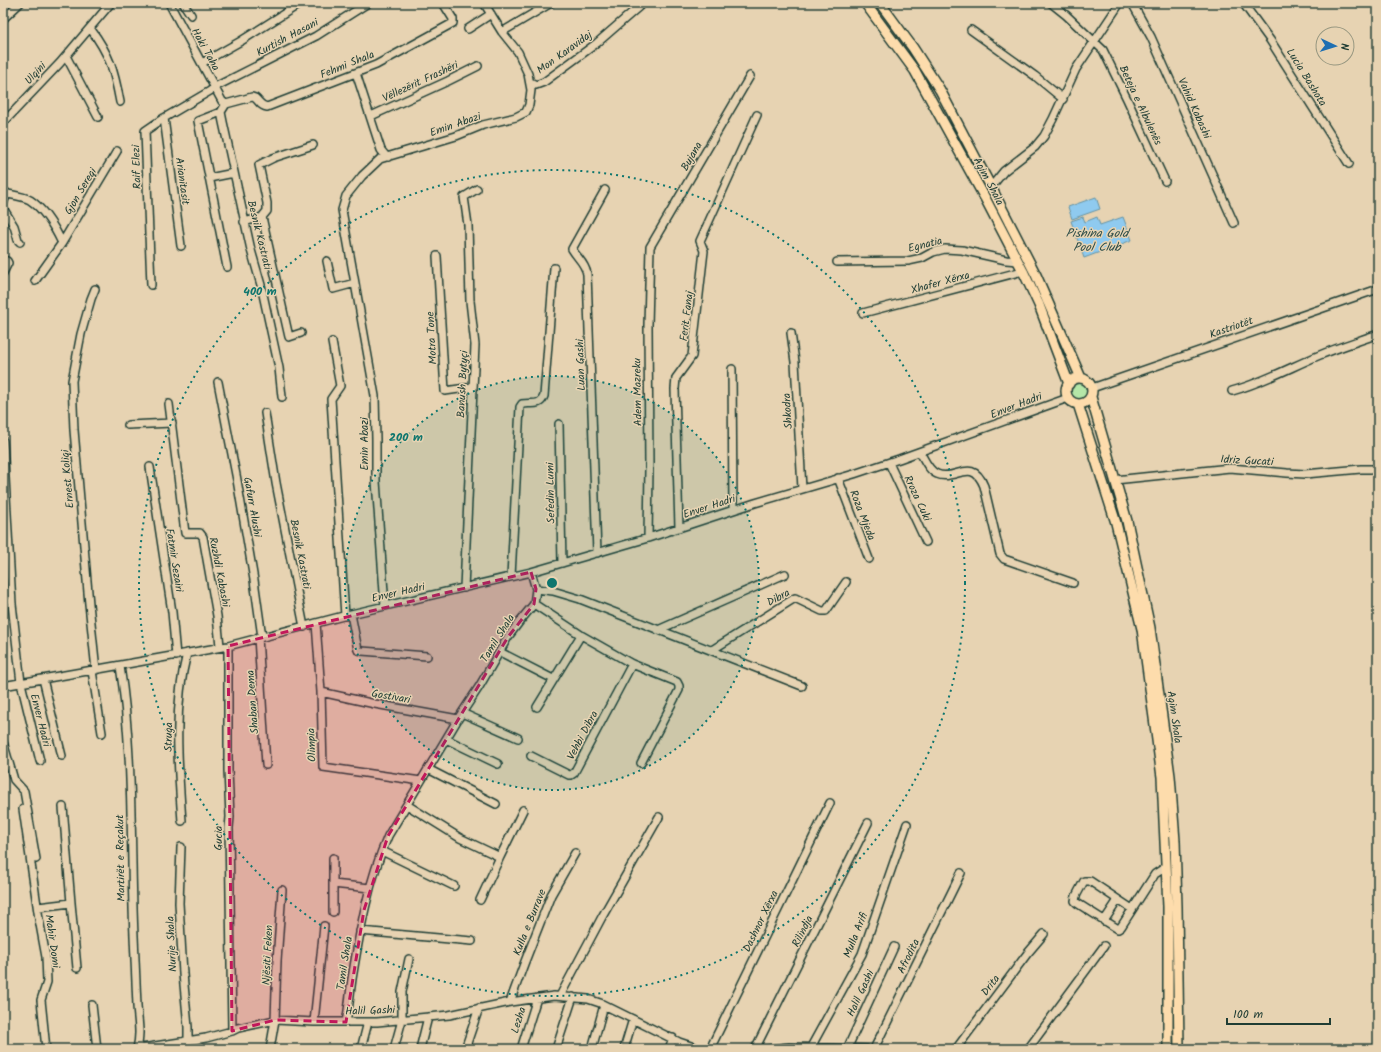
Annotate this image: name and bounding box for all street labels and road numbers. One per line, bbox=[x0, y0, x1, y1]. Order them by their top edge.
street label: Kurtish Hasani bbox=[253, 14, 322, 62]
street label: Haki Taha bbox=[186, 25, 224, 74]
street label: Mon Karavidaj bbox=[533, 26, 597, 79]
street label: Lucia Bashota bbox=[1281, 45, 1331, 110]
street label: Fehmi Shala bbox=[318, 46, 377, 84]
street label: Vëllezërit Frashëri bbox=[380, 56, 462, 107]
street label: Ulqini bbox=[20, 58, 51, 89]
street label: Beteja e Albulenës bbox=[1114, 62, 1167, 149]
street label: Vahid Kabashi bbox=[1173, 75, 1216, 142]
street label: Emin Abazi bbox=[427, 108, 484, 142]
street label: Bujana bbox=[676, 138, 707, 175]
street label: Raif Elezi bbox=[127, 144, 147, 189]
street label: Agim Shala bbox=[968, 154, 1008, 209]
street label: Arianitasit bbox=[170, 156, 194, 207]
street label: Gjon Sereqi bbox=[60, 164, 102, 218]
street label: Besnik Kastrati bbox=[242, 199, 276, 272]
street label: Egnatia bbox=[906, 232, 944, 258]
street label: Xhafer Xërxa bbox=[909, 266, 972, 299]
street label: Ferit Fanaj bbox=[675, 289, 699, 342]
street label: Motra Tone bbox=[422, 311, 442, 365]
street label: Kastriotët bbox=[1207, 312, 1256, 344]
street label: Luan Gashi bbox=[571, 338, 591, 391]
street label: Banush Bytyçi bbox=[452, 350, 474, 418]
street label: Adem Mazreku bbox=[628, 357, 648, 426]
street label: Enver Hadri bbox=[988, 388, 1045, 424]
street label: Shkodra bbox=[778, 392, 798, 429]
street label: Emin Abazi bbox=[356, 417, 374, 471]
street label: Ernest Koliqi bbox=[56, 448, 80, 509]
street label: Idriz Gucati bbox=[1220, 451, 1274, 471]
street label: Sefedin Lumi bbox=[541, 462, 561, 524]
street label: Rroza Cuki bbox=[899, 472, 936, 525]
street label: Gafurr Alushi bbox=[238, 476, 266, 539]
street label: Roza Mjeda bbox=[844, 487, 880, 543]
street label: Enver Hadri bbox=[681, 490, 738, 524]
street label: Besnik Kastrati bbox=[284, 518, 316, 591]
street label: Fatmir Sezairi bbox=[160, 527, 188, 594]
street label: Ruzhdi Kabashi bbox=[203, 536, 235, 609]
street label: Enver Hadri bbox=[370, 578, 427, 608]
street label: Dibra bbox=[764, 584, 793, 612]
street label: Tamil Shala bbox=[476, 611, 520, 666]
street label: Shaban Dema bbox=[242, 669, 264, 735]
street label: Gostivari bbox=[370, 685, 412, 709]
street label: Agim Shala bbox=[1161, 690, 1187, 744]
street label: Enver Hadri bbox=[25, 692, 55, 749]
street label: Vehbi Dibra bbox=[562, 707, 603, 763]
street label: Struga bbox=[160, 722, 178, 752]
street label: Olimpia bbox=[302, 728, 322, 762]
street label: Martirët e Reçakut bbox=[111, 814, 131, 902]
street label: Gucia bbox=[210, 826, 228, 851]
street label: Kulla e Burrave bbox=[508, 886, 551, 958]
street label: Dashnor Xërxa bbox=[738, 887, 784, 955]
street label: Mulla Arifi bbox=[839, 910, 873, 961]
street label: Rilindja bbox=[787, 912, 819, 951]
street label: Mahir Domi bbox=[39, 913, 65, 969]
street label: Nurije Shala bbox=[162, 916, 182, 972]
street label: Njësiti Feken bbox=[257, 924, 279, 986]
street label: Tamil Shala bbox=[332, 935, 358, 991]
street label: Afrodita bbox=[893, 936, 925, 977]
street label: Halil Gashi bbox=[842, 967, 880, 1020]
street label: Drita bbox=[977, 971, 1005, 1000]
street label: Halil Gashi bbox=[345, 1001, 396, 1021]
street label: Lezha bbox=[506, 1005, 532, 1036]

